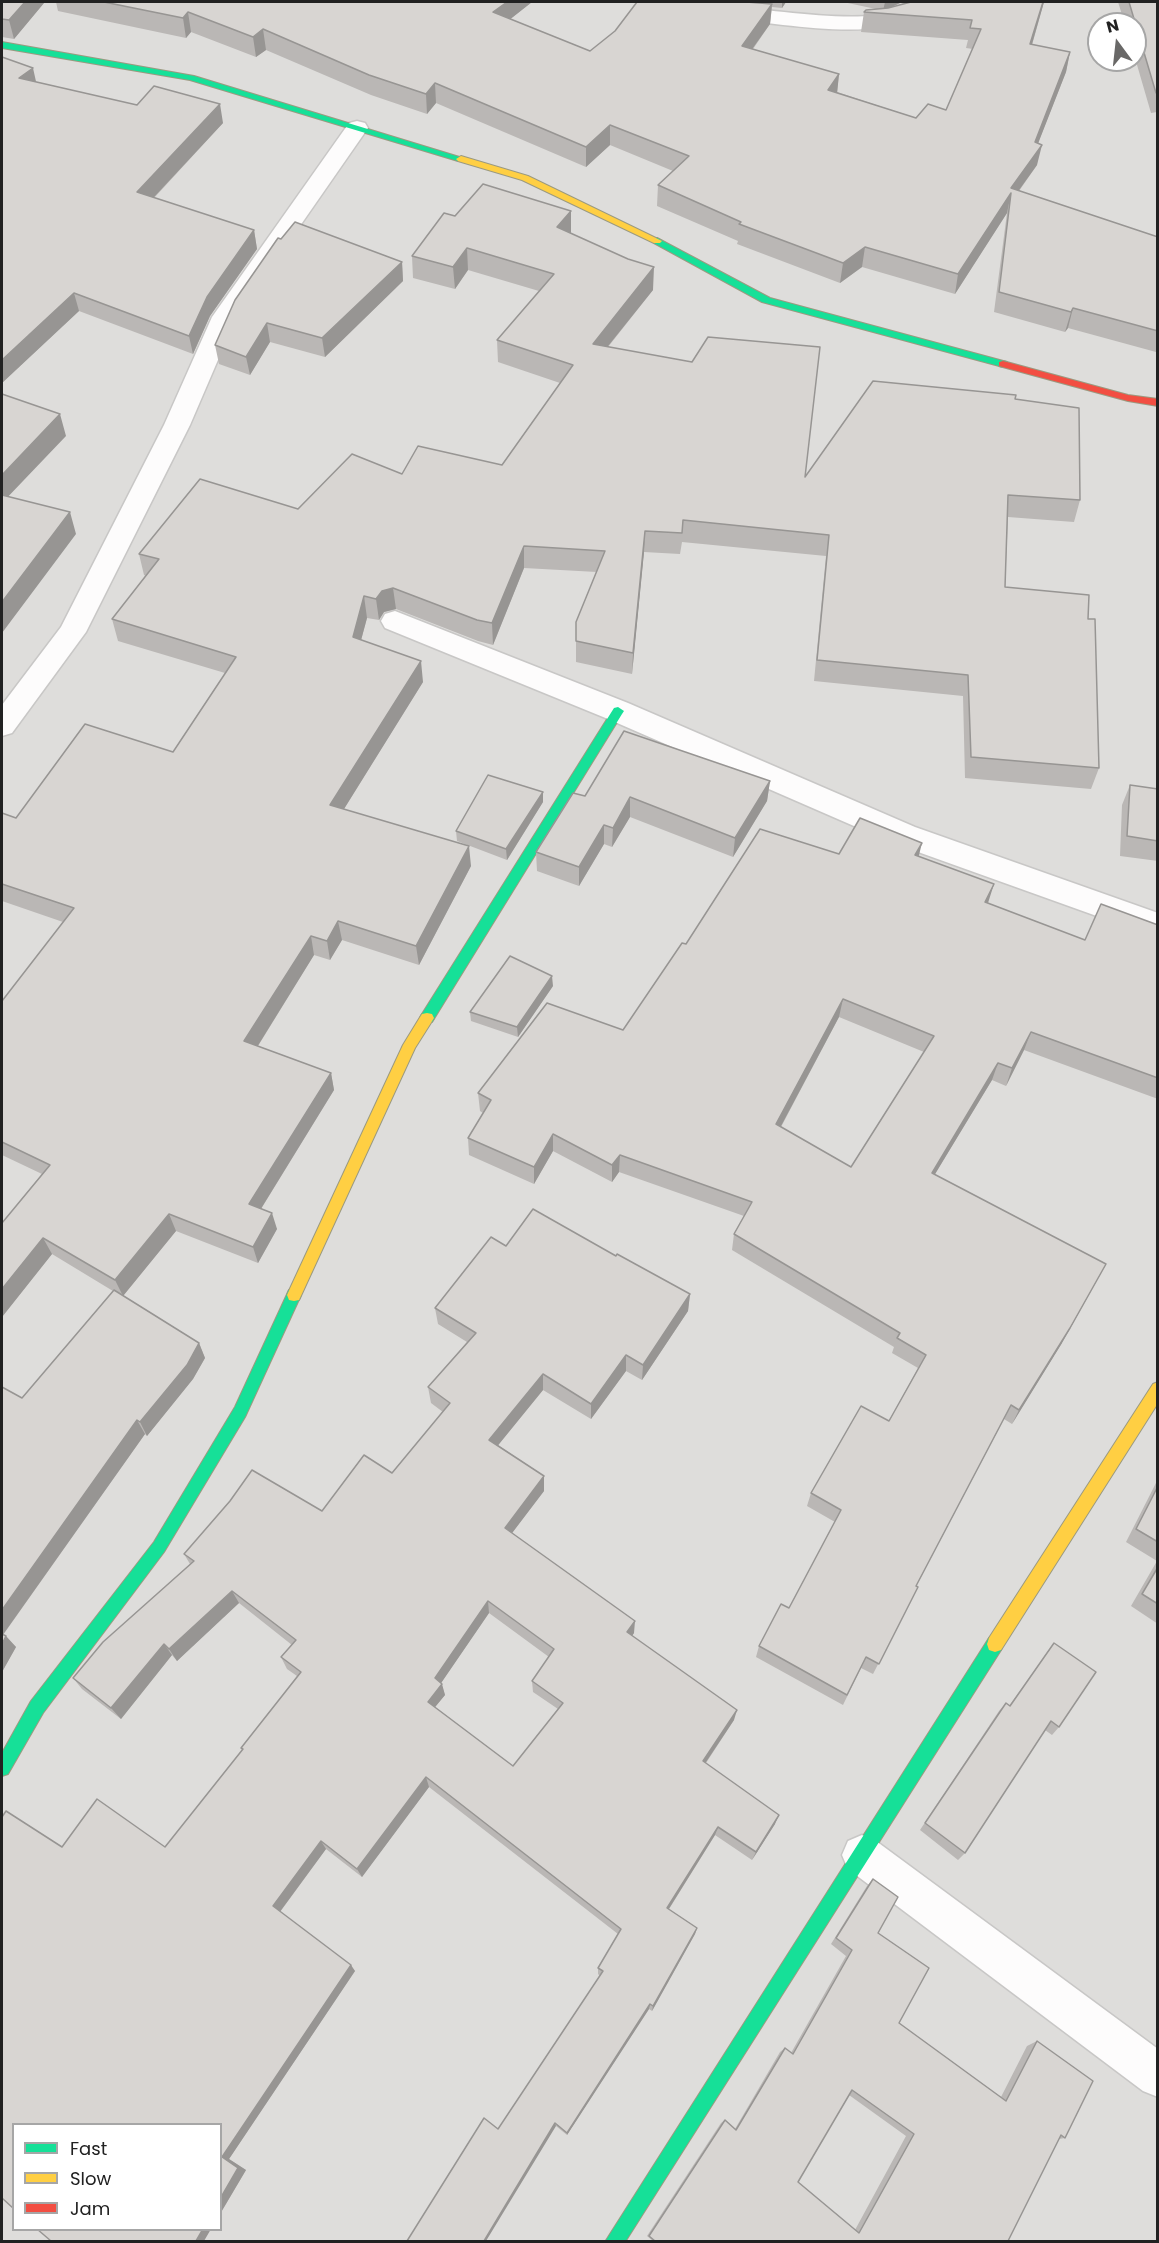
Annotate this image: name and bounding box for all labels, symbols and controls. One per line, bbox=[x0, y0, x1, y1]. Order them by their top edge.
north arrow bbox=[1087, 12, 1147, 72]
text: N bbox=[1104, 13, 1122, 39]
legend bbox=[12, 2123, 222, 2231]
text: Fast bbox=[70, 2136, 107, 2161]
text: Slow bbox=[70, 2166, 111, 2191]
text: Jam bbox=[70, 2196, 110, 2221]

